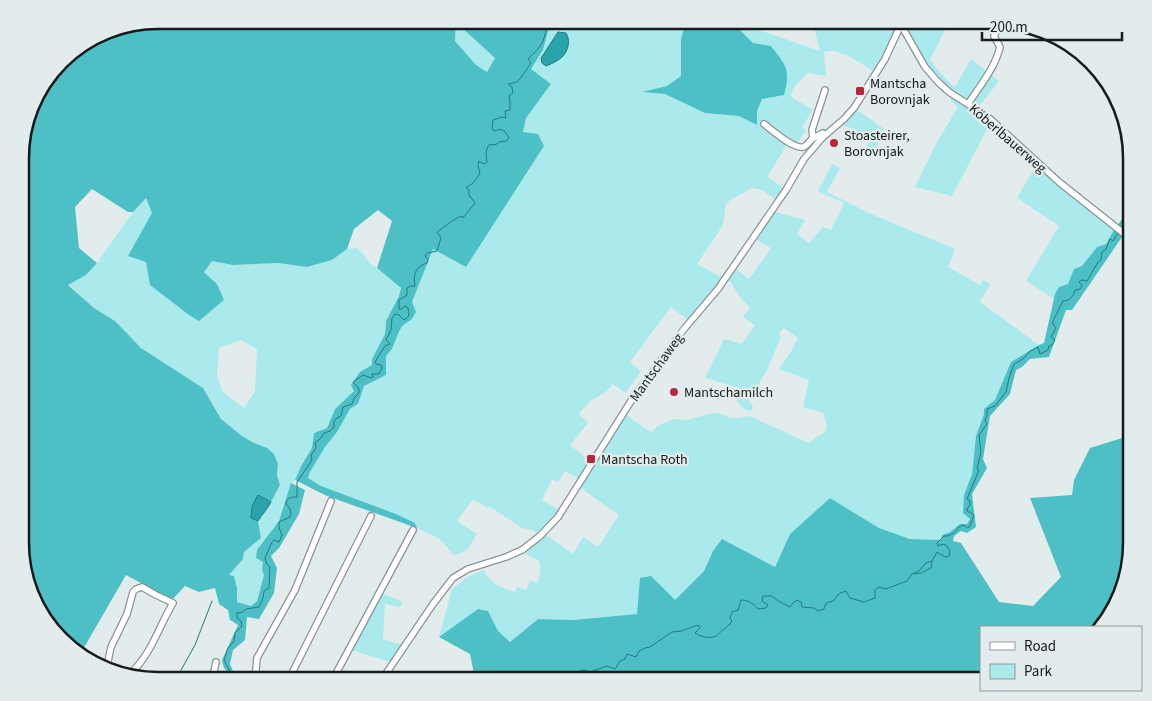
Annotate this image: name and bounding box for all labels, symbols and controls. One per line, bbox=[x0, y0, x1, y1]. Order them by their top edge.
scale bar bbox=[982, 10, 1122, 42]
text: 200 m bbox=[990, 17, 1028, 38]
place label: Mantscha Borovnjak bbox=[870, 74, 930, 110]
marker: Mantscha Borovnjak bbox=[854, 85, 866, 97]
street label: Köberlbauerweg bbox=[964, 99, 1050, 178]
place label: Stoasteirer, Borovnjak bbox=[844, 126, 910, 162]
marker: Stoasteirer, Borovnjak bbox=[828, 137, 840, 149]
street label: Mantschaweg bbox=[625, 329, 688, 406]
place label: Mantschamilch bbox=[684, 383, 773, 403]
marker: Mantschamilch bbox=[668, 386, 680, 398]
place label: Mantscha Roth bbox=[601, 450, 688, 470]
marker: Mantscha Roth bbox=[585, 453, 597, 465]
legend bbox=[980, 626, 1142, 691]
text: Road bbox=[1024, 636, 1056, 657]
text: Park bbox=[1024, 661, 1053, 682]

